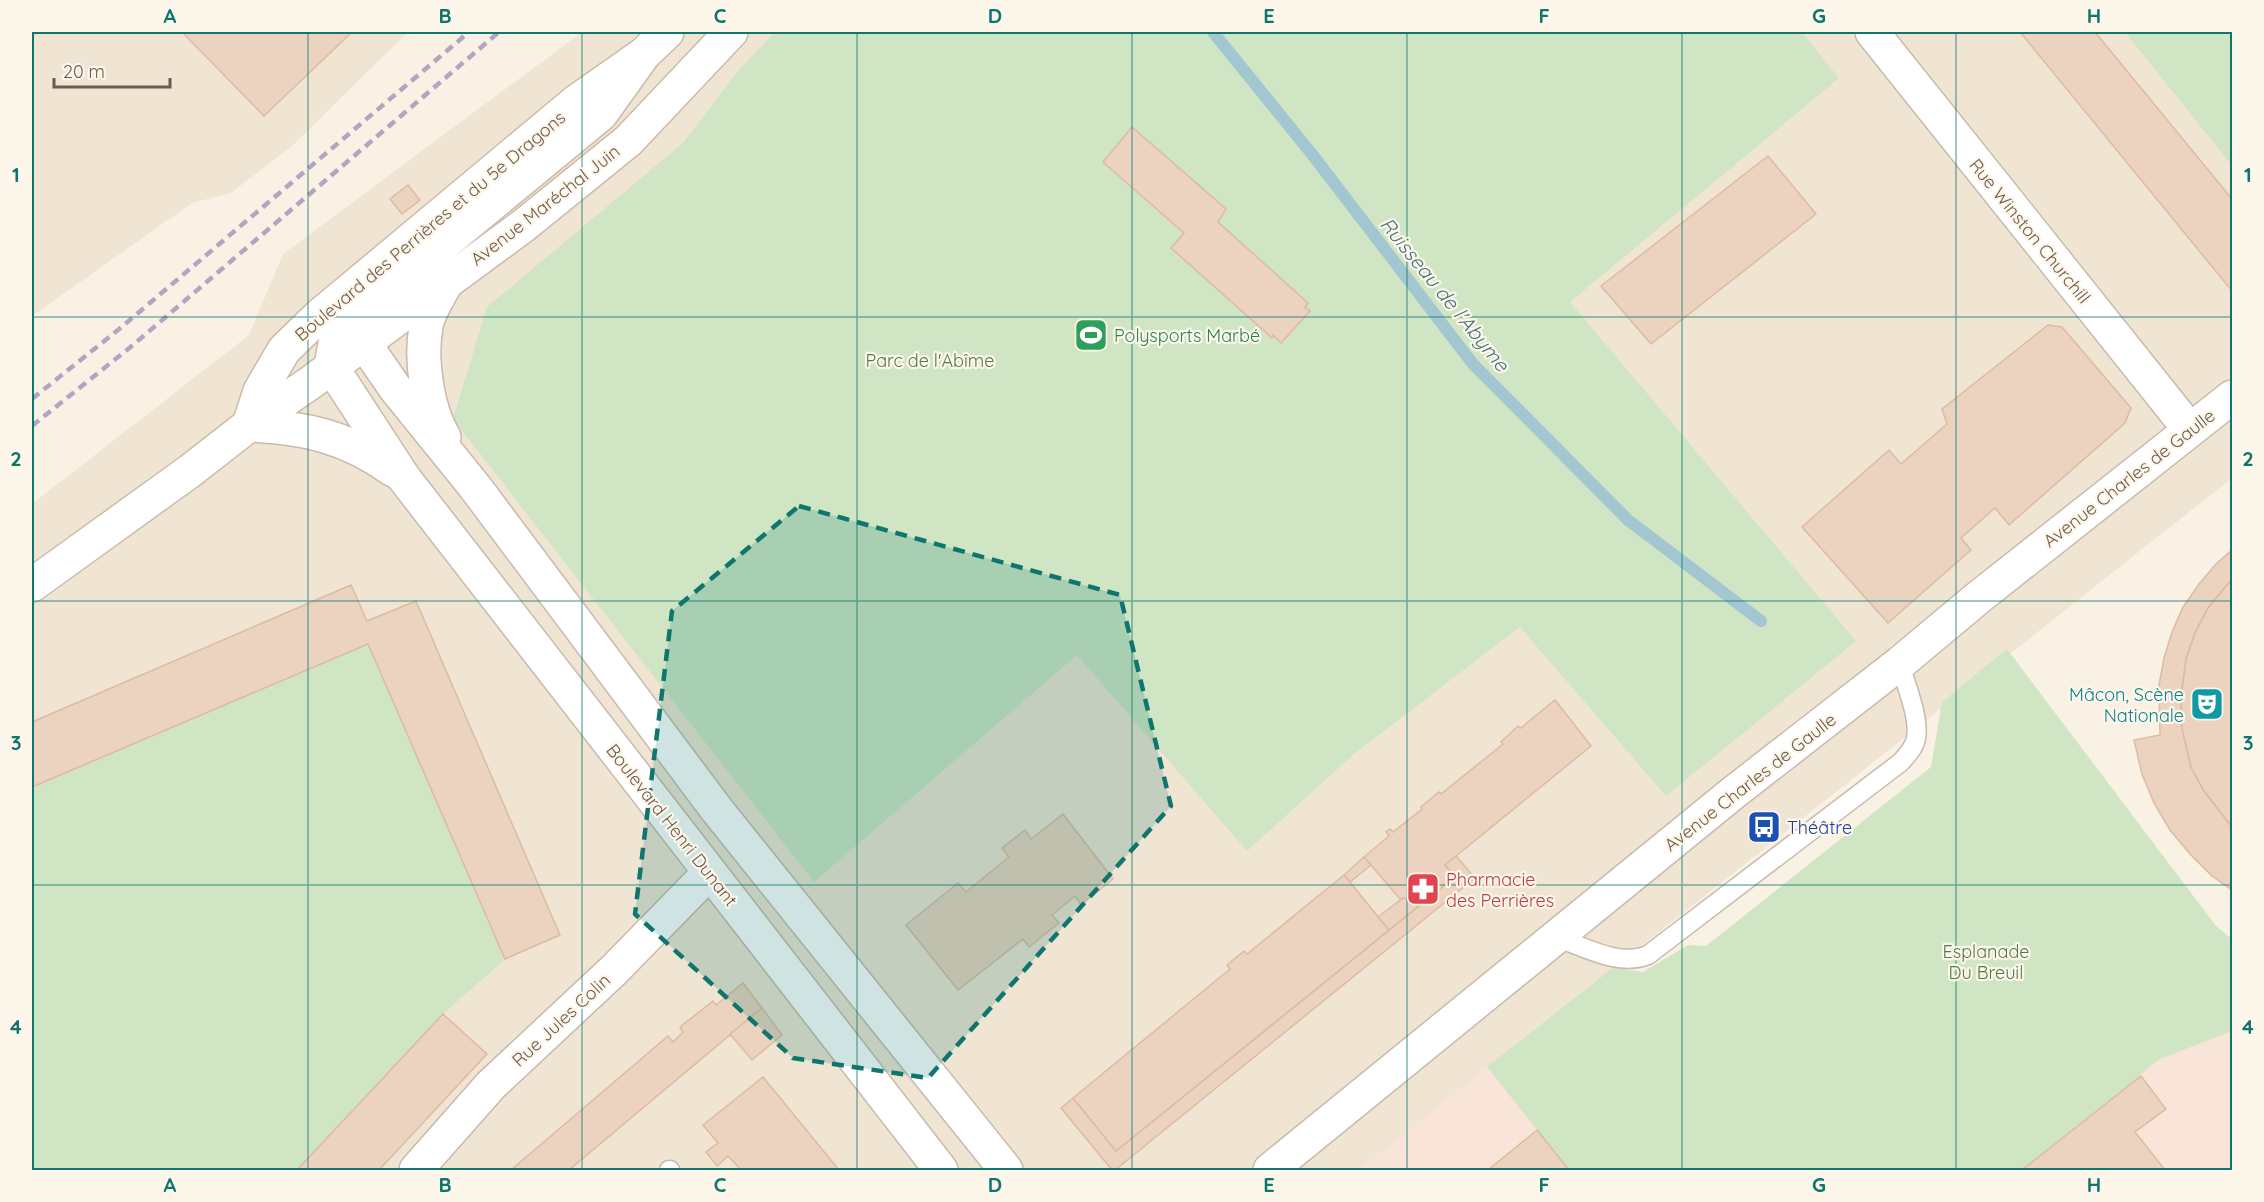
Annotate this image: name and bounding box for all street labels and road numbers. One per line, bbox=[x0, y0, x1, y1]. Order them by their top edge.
street label: Boulevard des Perrières et du 5e Dragons bbox=[290, 106, 570, 346]
street label: Avenue Maréchal Juin bbox=[466, 140, 624, 270]
street label: Rue Winston Churchill bbox=[1964, 154, 2096, 308]
street label: Avenue Charles de Gaulle bbox=[2038, 404, 2220, 552]
street label: Avenue Charles de Gaulle bbox=[1659, 708, 1841, 856]
street label: Boulevard Henri Dunant bbox=[601, 739, 743, 911]
street label: Rue Jules Colin bbox=[507, 969, 615, 1071]

